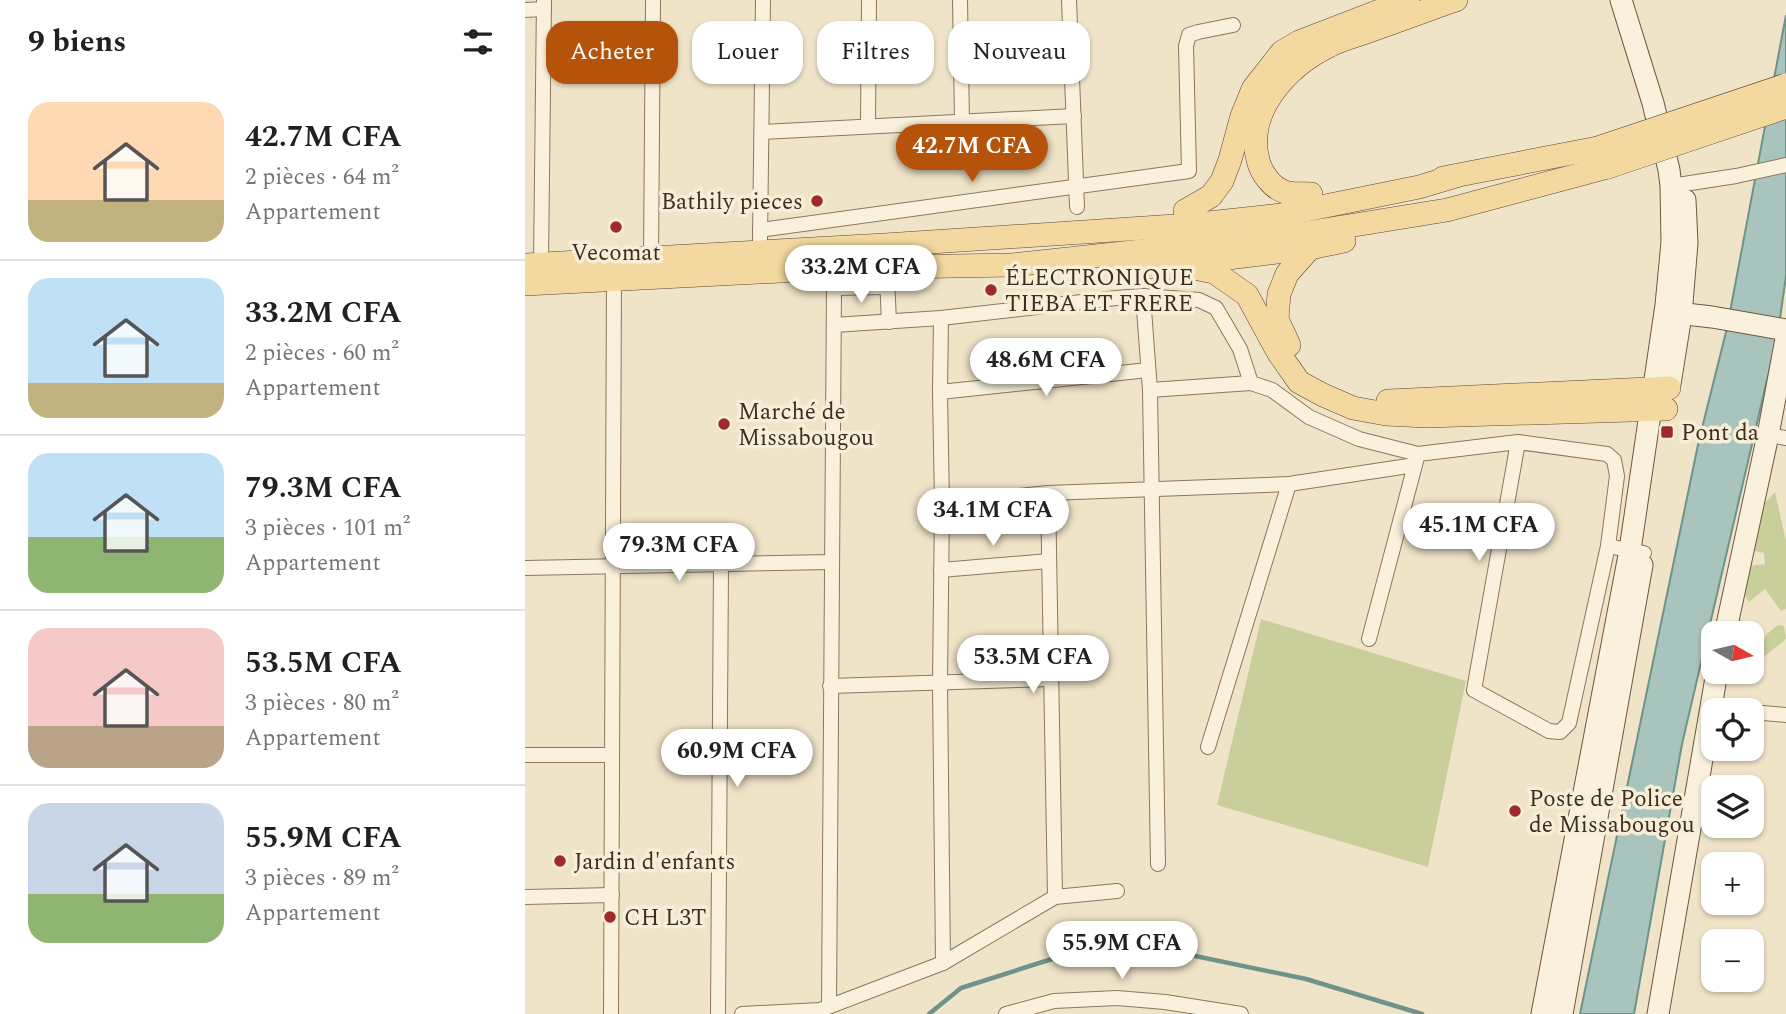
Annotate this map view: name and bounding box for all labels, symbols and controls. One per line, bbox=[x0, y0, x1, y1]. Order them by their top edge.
text: 9 biens bbox=[28, 19, 126, 65]
chip: Acheter bbox=[546, 21, 678, 84]
chip: Louer bbox=[692, 21, 803, 84]
chip: Filtres bbox=[817, 21, 934, 84]
chip: Nouveau bbox=[948, 21, 1090, 84]
icon: filters bbox=[459, 23, 497, 61]
text: 42.7M CFA bbox=[245, 114, 402, 160]
pin: 42.7M CFA bbox=[892, 124, 1052, 184]
text: 42.7M CFA bbox=[912, 129, 1032, 164]
icon: home bbox=[84, 130, 168, 214]
text: 2 pièces · 64 m² bbox=[245, 160, 399, 195]
place label: Bathily pieces bbox=[661, 185, 803, 220]
marker: Bathily pieces bbox=[809, 193, 825, 209]
text: Appartement bbox=[245, 195, 381, 230]
marker: Vecomat bbox=[608, 219, 624, 235]
place label: Vecomat bbox=[571, 236, 661, 271]
pin: 33.2M CFA bbox=[781, 246, 941, 305]
text: 33.2M CFA bbox=[801, 250, 921, 285]
place label: ÉLECTRONIQUE TIEBA ET FRERE bbox=[1005, 261, 1194, 322]
marker: ÉLECTRONIQUE TIEBA ET FRERE bbox=[983, 282, 999, 298]
text: 33.2M CFA bbox=[245, 290, 402, 336]
icon: home bbox=[84, 306, 168, 390]
text: 2 pièces · 60 m² bbox=[245, 336, 399, 371]
pin: 48.6M CFA bbox=[966, 338, 1126, 398]
text: 48.6M CFA bbox=[986, 343, 1106, 378]
text: Appartement bbox=[245, 371, 381, 406]
place label: Marché de Missabougou bbox=[738, 395, 874, 456]
marker: Marché de Missabougou bbox=[716, 416, 732, 432]
place label: Pont da bbox=[1681, 416, 1759, 451]
marker: Pont da bbox=[1659, 424, 1675, 440]
text: 79.3M CFA bbox=[245, 465, 402, 511]
icon: home bbox=[84, 481, 168, 565]
pin: 34.1M CFA bbox=[913, 489, 1073, 548]
text: 34.1M CFA bbox=[933, 493, 1053, 528]
pin: 45.1M CFA bbox=[1399, 504, 1559, 563]
text: 45.1M CFA bbox=[1419, 508, 1539, 543]
text: 3 pièces · 101 m² bbox=[245, 511, 410, 546]
pin: 79.3M CFA bbox=[599, 524, 759, 583]
text: 79.3M CFA bbox=[619, 528, 739, 563]
text: Appartement bbox=[245, 546, 381, 581]
north arrow bbox=[1701, 621, 1764, 684]
map controls bbox=[1701, 621, 1764, 992]
pin: 53.5M CFA bbox=[953, 636, 1113, 695]
text: 53.5M CFA bbox=[245, 640, 402, 686]
text: 53.5M CFA bbox=[973, 640, 1093, 675]
icon: home bbox=[84, 656, 168, 740]
text: 3 pièces · 80 m² bbox=[245, 686, 399, 721]
button: locate bbox=[1701, 698, 1764, 761]
text: Appartement bbox=[245, 721, 381, 756]
pin: 60.9M CFA bbox=[657, 730, 817, 789]
text: 60.9M CFA bbox=[677, 734, 797, 769]
button: layers bbox=[1701, 775, 1764, 838]
place label: Poste de Police de Missabougou bbox=[1529, 782, 1695, 843]
marker: Poste de Police de Missabougou bbox=[1507, 803, 1523, 819]
text: 55.9M CFA bbox=[245, 815, 402, 861]
icon: home bbox=[84, 831, 168, 915]
place label: Jardin d'enfants bbox=[574, 845, 735, 880]
button: + bbox=[1701, 852, 1764, 915]
marker: Jardin d'enfants bbox=[552, 853, 568, 869]
text: 3 pièces · 89 m² bbox=[245, 861, 399, 896]
text: Appartement bbox=[245, 896, 381, 931]
place label: CH L3T bbox=[624, 901, 707, 936]
marker: CH L3T bbox=[602, 909, 618, 925]
pin: 55.9M CFA bbox=[1042, 922, 1202, 981]
text: 55.9M CFA bbox=[1062, 926, 1182, 961]
button: − bbox=[1701, 929, 1764, 992]

